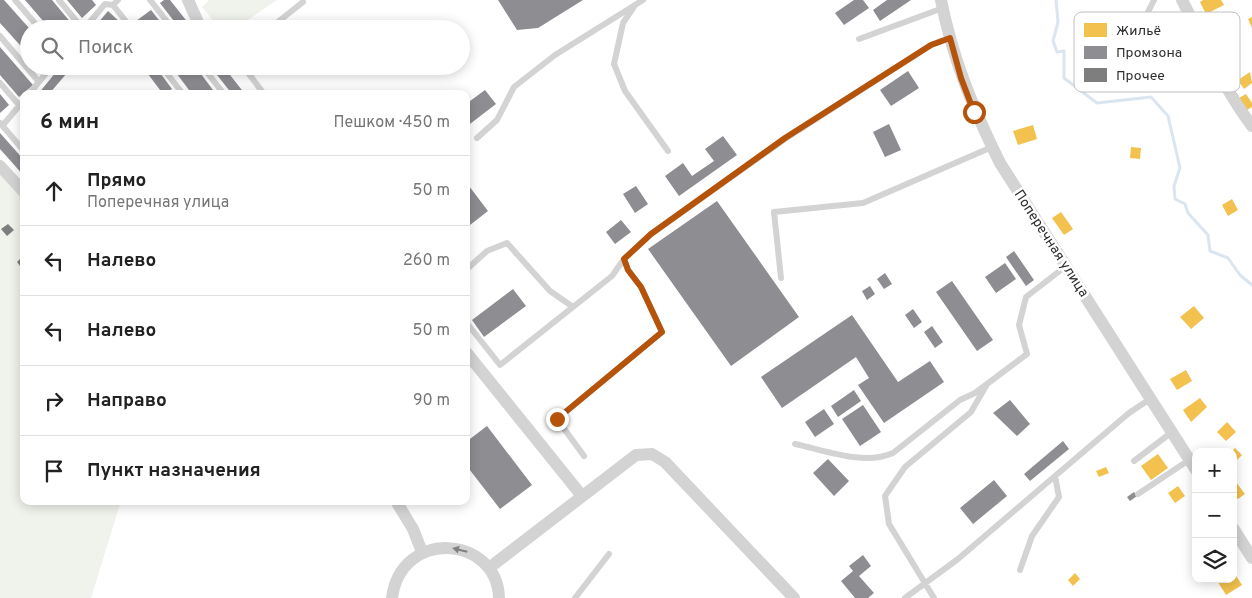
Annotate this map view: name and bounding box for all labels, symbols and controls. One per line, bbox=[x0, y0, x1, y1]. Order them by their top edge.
legend bbox=[1074, 12, 1240, 92]
search box bbox=[20, 20, 470, 75]
text: Жильё bbox=[1116, 23, 1161, 40]
icon: search bbox=[38, 34, 66, 62]
text: Поиск bbox=[78, 36, 134, 60]
text: Промзона bbox=[1116, 45, 1182, 62]
text: Прочее bbox=[1116, 68, 1165, 85]
route start bbox=[963, 101, 986, 124]
text: 6 мин bbox=[40, 109, 99, 136]
text: Пешком · 450 m bbox=[333, 113, 450, 133]
text: Прямо bbox=[87, 169, 146, 193]
icon: ahead bbox=[40, 177, 68, 205]
text: 50 m bbox=[413, 181, 450, 201]
street label: Поперечная улица bbox=[1010, 187, 1092, 301]
text: Поперечная улица bbox=[87, 193, 229, 213]
icon: left bbox=[40, 247, 68, 275]
text: Налево bbox=[87, 249, 156, 273]
text: 260 m bbox=[403, 251, 450, 271]
icon: left bbox=[40, 317, 68, 345]
text: Налево bbox=[87, 319, 156, 343]
text: 50 m bbox=[413, 321, 450, 341]
icon: right bbox=[40, 387, 68, 415]
text: Направо bbox=[87, 389, 167, 413]
text: 90 m bbox=[413, 391, 450, 411]
route end bbox=[546, 408, 569, 431]
map controls bbox=[1192, 448, 1237, 583]
button: + bbox=[1192, 448, 1237, 493]
icon: arrive bbox=[40, 457, 68, 485]
text: Пункт назначения bbox=[87, 459, 261, 483]
button: − bbox=[1192, 493, 1237, 538]
button: layers bbox=[1192, 538, 1237, 583]
one-way arrow bbox=[453, 546, 468, 554]

